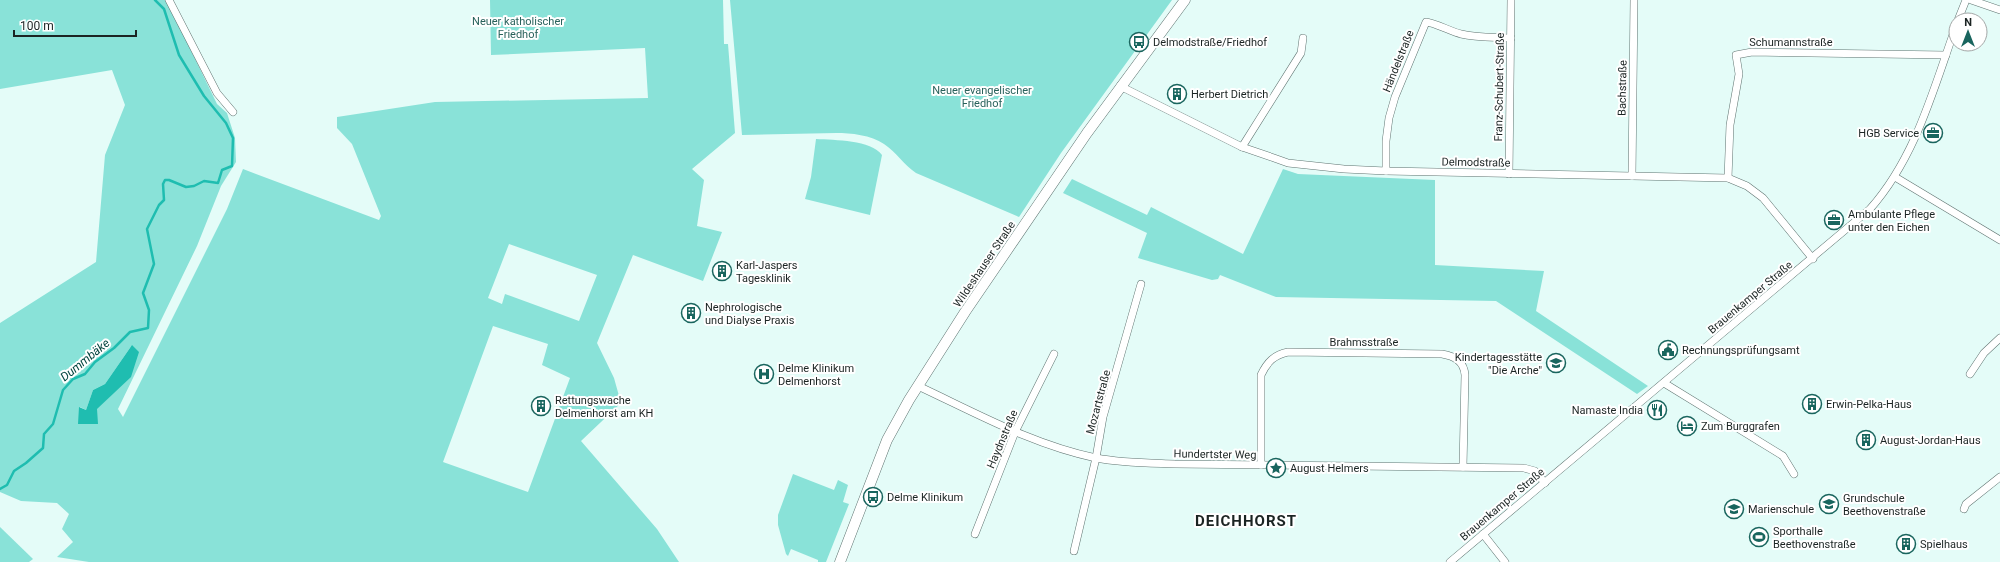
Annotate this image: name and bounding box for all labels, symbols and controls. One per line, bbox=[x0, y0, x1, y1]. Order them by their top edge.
scale bar bbox=[14, 12, 136, 38]
north arrow bbox=[1948, 12, 1988, 52]
park label: Neuer katholischer Friedhof bbox=[472, 15, 564, 41]
text: N bbox=[1964, 16, 1972, 29]
text: 100 m bbox=[20, 19, 54, 33]
street label: Händelstraße bbox=[1380, 28, 1417, 94]
bus stop icon: Delmodstraße/Friedhof bbox=[1128, 31, 1150, 53]
street label: Franz-Schubert-Straße bbox=[1492, 32, 1507, 142]
place label: Delmodstraße/Friedhof bbox=[1153, 36, 1267, 49]
street label: Schumannstraße bbox=[1749, 36, 1833, 49]
street label: Bachstraße bbox=[1616, 60, 1629, 116]
building icon: Herbert Dietrich bbox=[1166, 83, 1188, 105]
park label: Neuer evangelischer Friedhof bbox=[932, 84, 1032, 110]
place label: Herbert Dietrich bbox=[1191, 88, 1268, 101]
office icon: HGB Service bbox=[1922, 122, 1944, 144]
place label: HGB Service bbox=[1858, 127, 1919, 140]
street label: Delmodstraße bbox=[1441, 155, 1511, 170]
place label: Ambulante Pflege unter den Eichen bbox=[1848, 208, 1935, 234]
office icon: Ambulante Pflege unter den Eichen bbox=[1823, 209, 1845, 231]
street label: Wildeshauser Straße bbox=[951, 219, 1018, 310]
street label: Brauenkamper Straße bbox=[1706, 258, 1795, 336]
place label: Karl-Jaspers Tagesklinik bbox=[736, 259, 798, 285]
building icon: Karl-Jaspers Tagesklinik bbox=[711, 260, 733, 282]
place label: Nephrologische und Dialyse Praxis bbox=[705, 301, 795, 327]
building icon: Nephrologische und Dialyse Praxis bbox=[680, 302, 702, 324]
water label: Dummbäke bbox=[58, 336, 112, 384]
street label: Brahmsstraße bbox=[1330, 336, 1399, 349]
public building icon: Rechnungsprüfungsamt bbox=[1657, 339, 1679, 361]
place label: Rechnungsprüfungsamt bbox=[1682, 344, 1800, 357]
place label: Kindertagesstätte "Die Arche" bbox=[1455, 351, 1542, 377]
school or university icon: Kindertagesstätte "Die Arche" bbox=[1545, 352, 1567, 374]
place label: Delme Klinikum Delmenhorst bbox=[778, 362, 854, 388]
hospital icon: Delme Klinikum Delmenhorst bbox=[753, 363, 775, 385]
street label: Mozartstraße bbox=[1084, 368, 1113, 436]
building icon: Erwin-Pelka-Haus bbox=[1801, 393, 1823, 415]
place label: Rettungswache Delmenhorst am KH bbox=[555, 394, 653, 420]
building icon: Rettungswache Delmenhorst am KH bbox=[530, 395, 552, 417]
place label: Erwin-Pelka-Haus bbox=[1826, 398, 1912, 411]
restaurant icon: Namaste India bbox=[1646, 399, 1668, 421]
place label: Namaste India bbox=[1572, 404, 1643, 417]
street label: Haydnstraße bbox=[984, 408, 1021, 470]
hotel icon: Zum Burggrafen bbox=[1676, 415, 1698, 437]
place label: Zum Burggrafen bbox=[1701, 420, 1780, 433]
building icon: August-Jordan-Haus bbox=[1855, 429, 1877, 451]
place label: August-Jordan-Haus bbox=[1880, 434, 1981, 447]
street label: Hundertster Weg bbox=[1173, 447, 1256, 462]
place icon: August Helmers bbox=[1265, 457, 1287, 479]
place label: August Helmers bbox=[1290, 462, 1369, 475]
street label: Brauenkamper Straße bbox=[1458, 465, 1547, 543]
bus stop icon: Delme Klinikum bbox=[862, 486, 884, 508]
place label: Delme Klinikum bbox=[887, 491, 963, 504]
place label: Grundschule Beethovenstraße bbox=[1843, 492, 1926, 518]
school or university icon: Grundschule Beethovenstraße bbox=[1818, 493, 1840, 515]
school or university icon: Marienschule bbox=[1723, 498, 1745, 520]
place label: Marienschule bbox=[1748, 503, 1814, 516]
district label: DEICHHORST bbox=[1195, 512, 1297, 530]
place label: Sporthalle Beethovenstraße bbox=[1773, 525, 1856, 551]
sports icon: Sporthalle Beethovenstraße bbox=[1748, 526, 1770, 548]
building icon: Spielhaus bbox=[1895, 533, 1917, 555]
place label: Spielhaus bbox=[1920, 538, 1968, 551]

